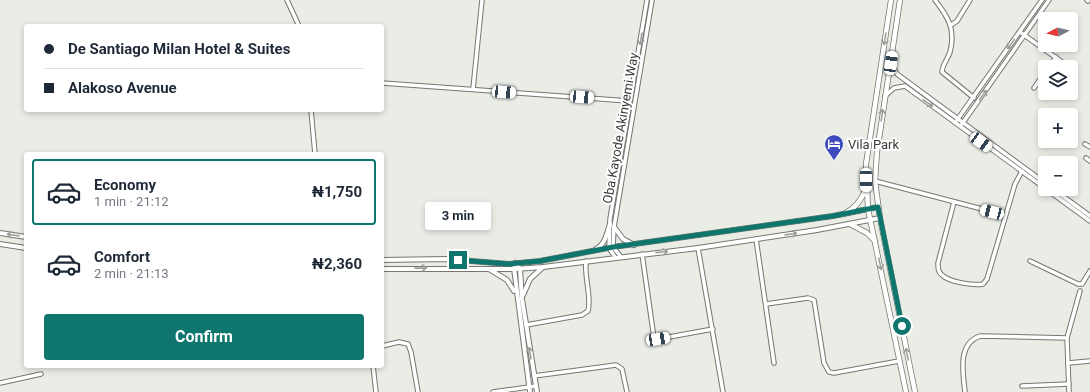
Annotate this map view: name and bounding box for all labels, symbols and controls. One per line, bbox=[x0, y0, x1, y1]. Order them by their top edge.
north arrow bbox=[1038, 12, 1078, 52]
map controls bbox=[1038, 12, 1078, 196]
one-way arrow bbox=[637, 32, 645, 45]
one-way arrow bbox=[881, 32, 889, 45]
one-way arrow bbox=[1007, 38, 1015, 49]
text: De Santiago Milan Hotel & Suites bbox=[68, 40, 290, 58]
car bbox=[883, 50, 899, 76]
street label: Oba Kayode Akinyemi Way bbox=[600, 51, 641, 205]
button: layers bbox=[1038, 60, 1078, 100]
text: Alakoso Avenue bbox=[68, 79, 177, 97]
car bbox=[492, 85, 516, 99]
one-way arrow bbox=[979, 89, 987, 100]
car bbox=[570, 90, 594, 104]
one-way arrow bbox=[923, 99, 934, 107]
button: + bbox=[1038, 108, 1078, 148]
one-way arrow bbox=[878, 109, 886, 122]
car bbox=[968, 130, 994, 154]
hotel icon: Vila Park bbox=[823, 133, 845, 161]
place label: Vila Park bbox=[848, 137, 900, 152]
button: − bbox=[1038, 156, 1078, 196]
car bbox=[860, 168, 872, 192]
icon: car bbox=[46, 174, 82, 210]
text: Economy bbox=[94, 176, 156, 194]
text: ₦1,750 bbox=[312, 183, 362, 201]
text: 1 min · 21:12 bbox=[94, 194, 169, 209]
callout: 3 min bbox=[425, 202, 491, 230]
car bbox=[979, 203, 1005, 221]
text: 3 min bbox=[442, 208, 474, 223]
one-way arrow bbox=[784, 230, 797, 238]
one-way arrow bbox=[7, 231, 20, 239]
icon: car bbox=[46, 246, 82, 282]
text: Comfort bbox=[94, 248, 150, 266]
one-way arrow bbox=[655, 248, 668, 255]
route end bbox=[449, 251, 467, 269]
text: ₦2,360 bbox=[312, 255, 362, 273]
one-way arrow bbox=[877, 257, 885, 270]
one-way arrow bbox=[414, 264, 427, 272]
text: 2 min · 21:13 bbox=[94, 266, 169, 281]
button: Confirm bbox=[44, 314, 364, 360]
route start bbox=[893, 317, 911, 335]
car bbox=[645, 331, 671, 347]
one-way arrow bbox=[526, 347, 534, 360]
one-way arrow bbox=[903, 348, 911, 361]

